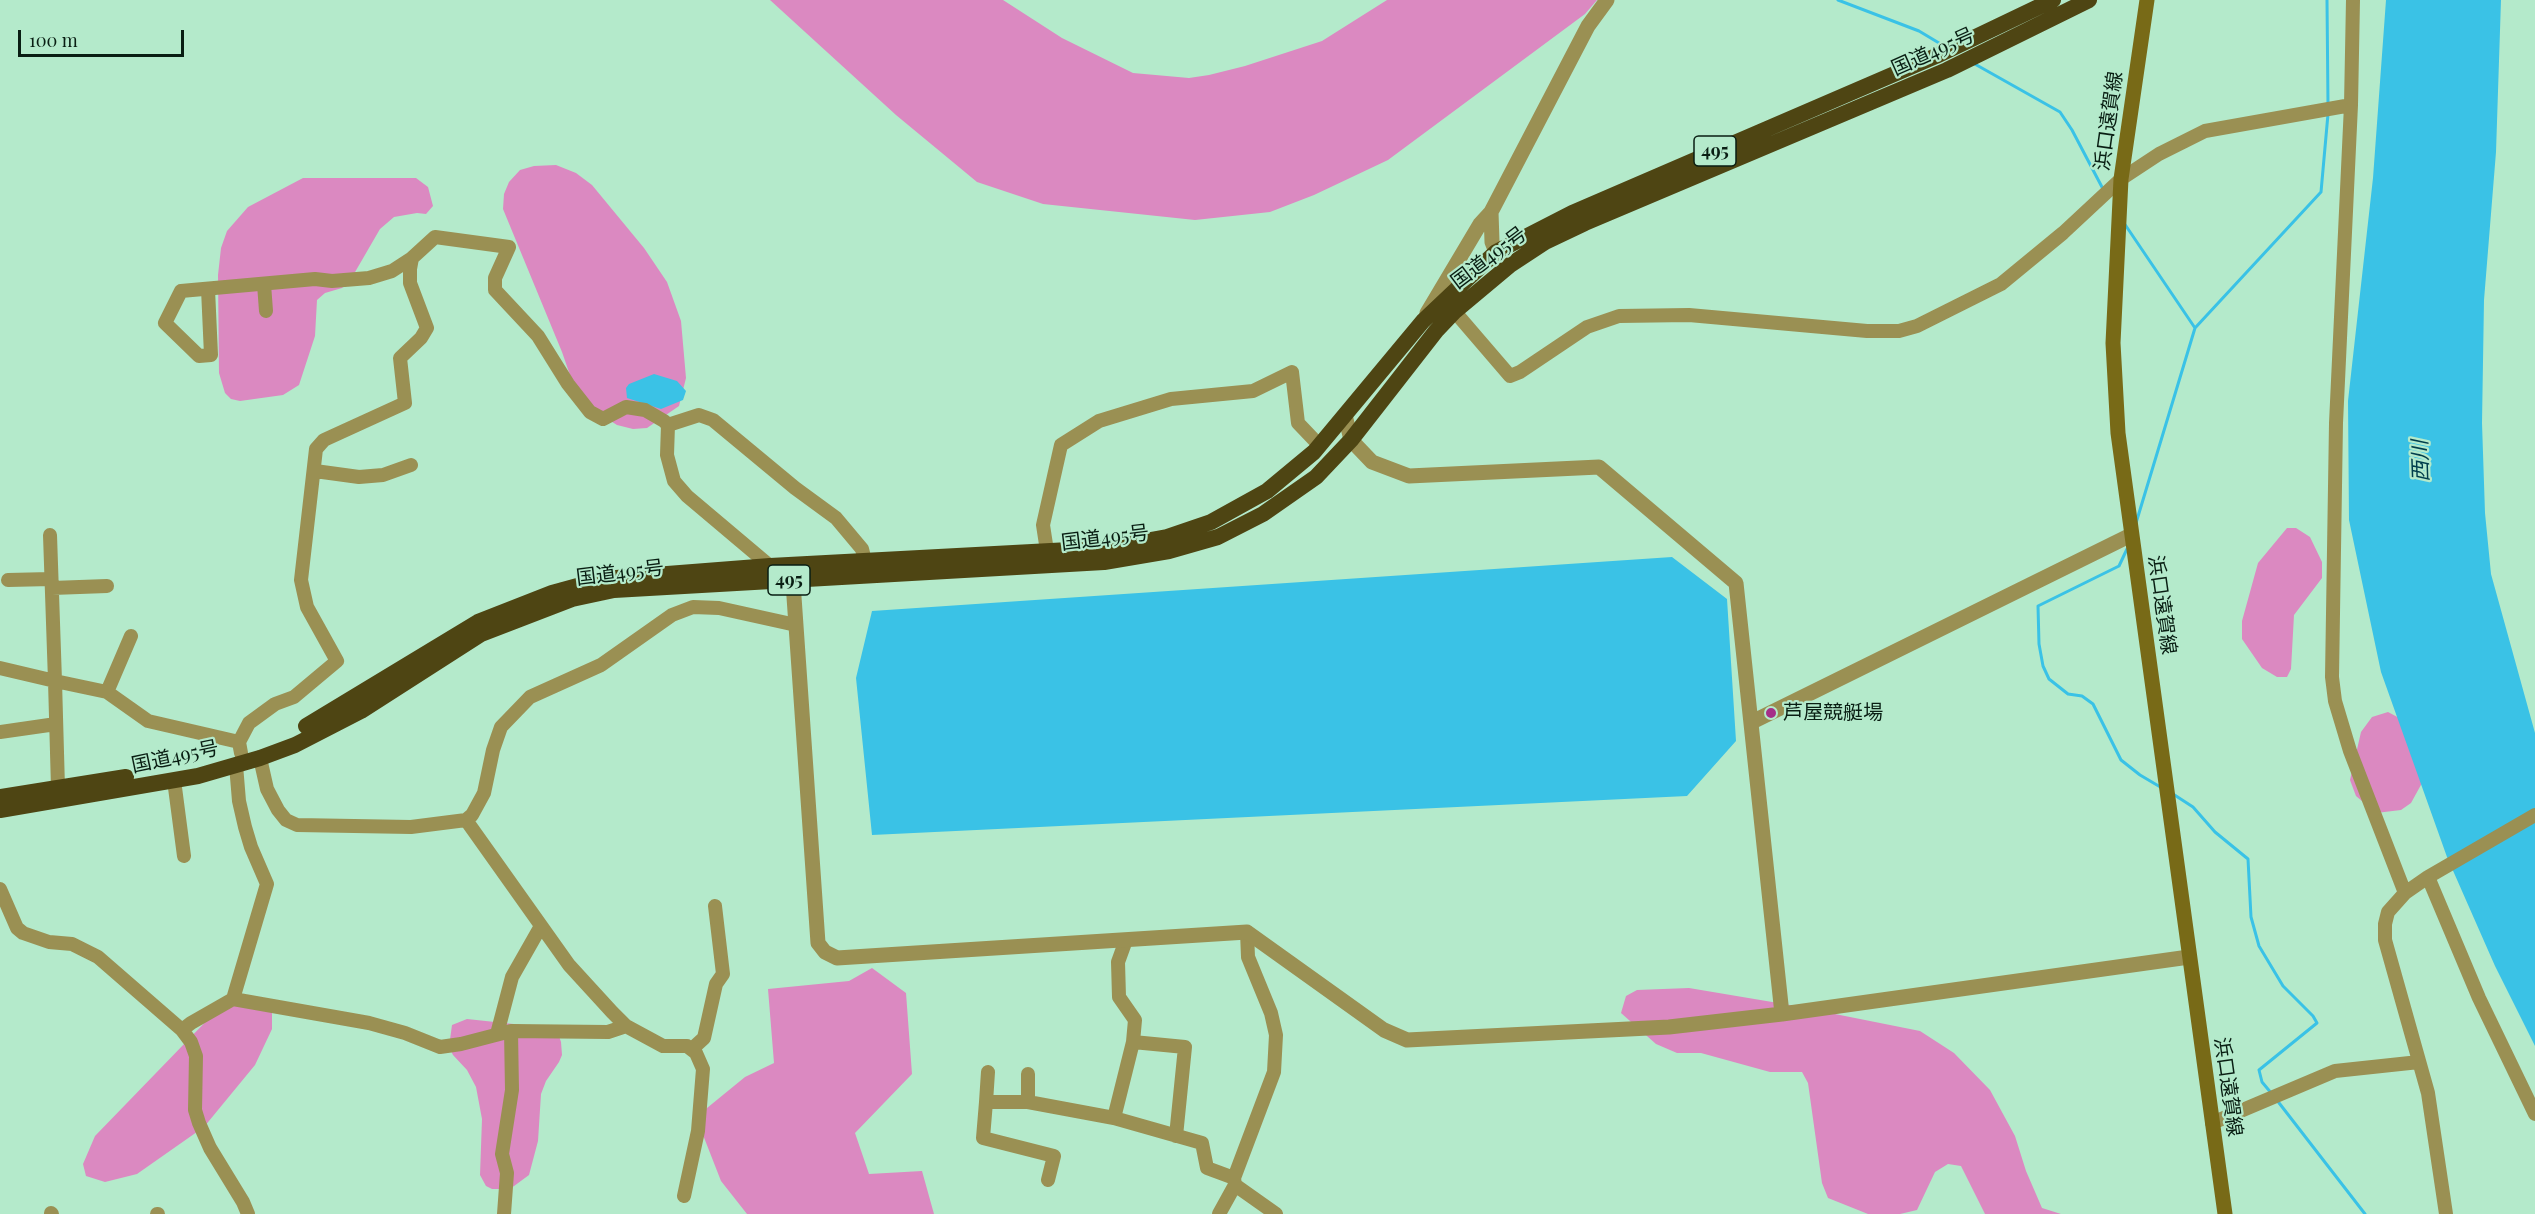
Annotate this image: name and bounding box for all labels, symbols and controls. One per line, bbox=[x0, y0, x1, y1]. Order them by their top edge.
scale bar bbox=[21, 18, 188, 56]
street label: 国道495号 bbox=[1888, 23, 1978, 81]
text: 100 m bbox=[29, 28, 78, 52]
street label: 浜口遠賀線 bbox=[2090, 70, 2128, 172]
road number: 495 bbox=[1694, 136, 1736, 166]
street label: 国道495号 bbox=[1446, 222, 1532, 294]
water label: 西川 bbox=[2408, 440, 2434, 482]
street label: 国道495号 bbox=[1060, 521, 1150, 555]
street label: 浜口遠賀線 bbox=[2143, 554, 2181, 656]
street label: 国道495号 bbox=[575, 556, 665, 590]
road number: 495 bbox=[768, 565, 810, 595]
place label: 芦屋競艇場 bbox=[1783, 701, 1883, 725]
marker: 芦屋競艇場 bbox=[1764, 706, 1778, 720]
street label: 国道495号 bbox=[129, 736, 221, 778]
street label: 浜口遠賀線 bbox=[2209, 1036, 2247, 1138]

